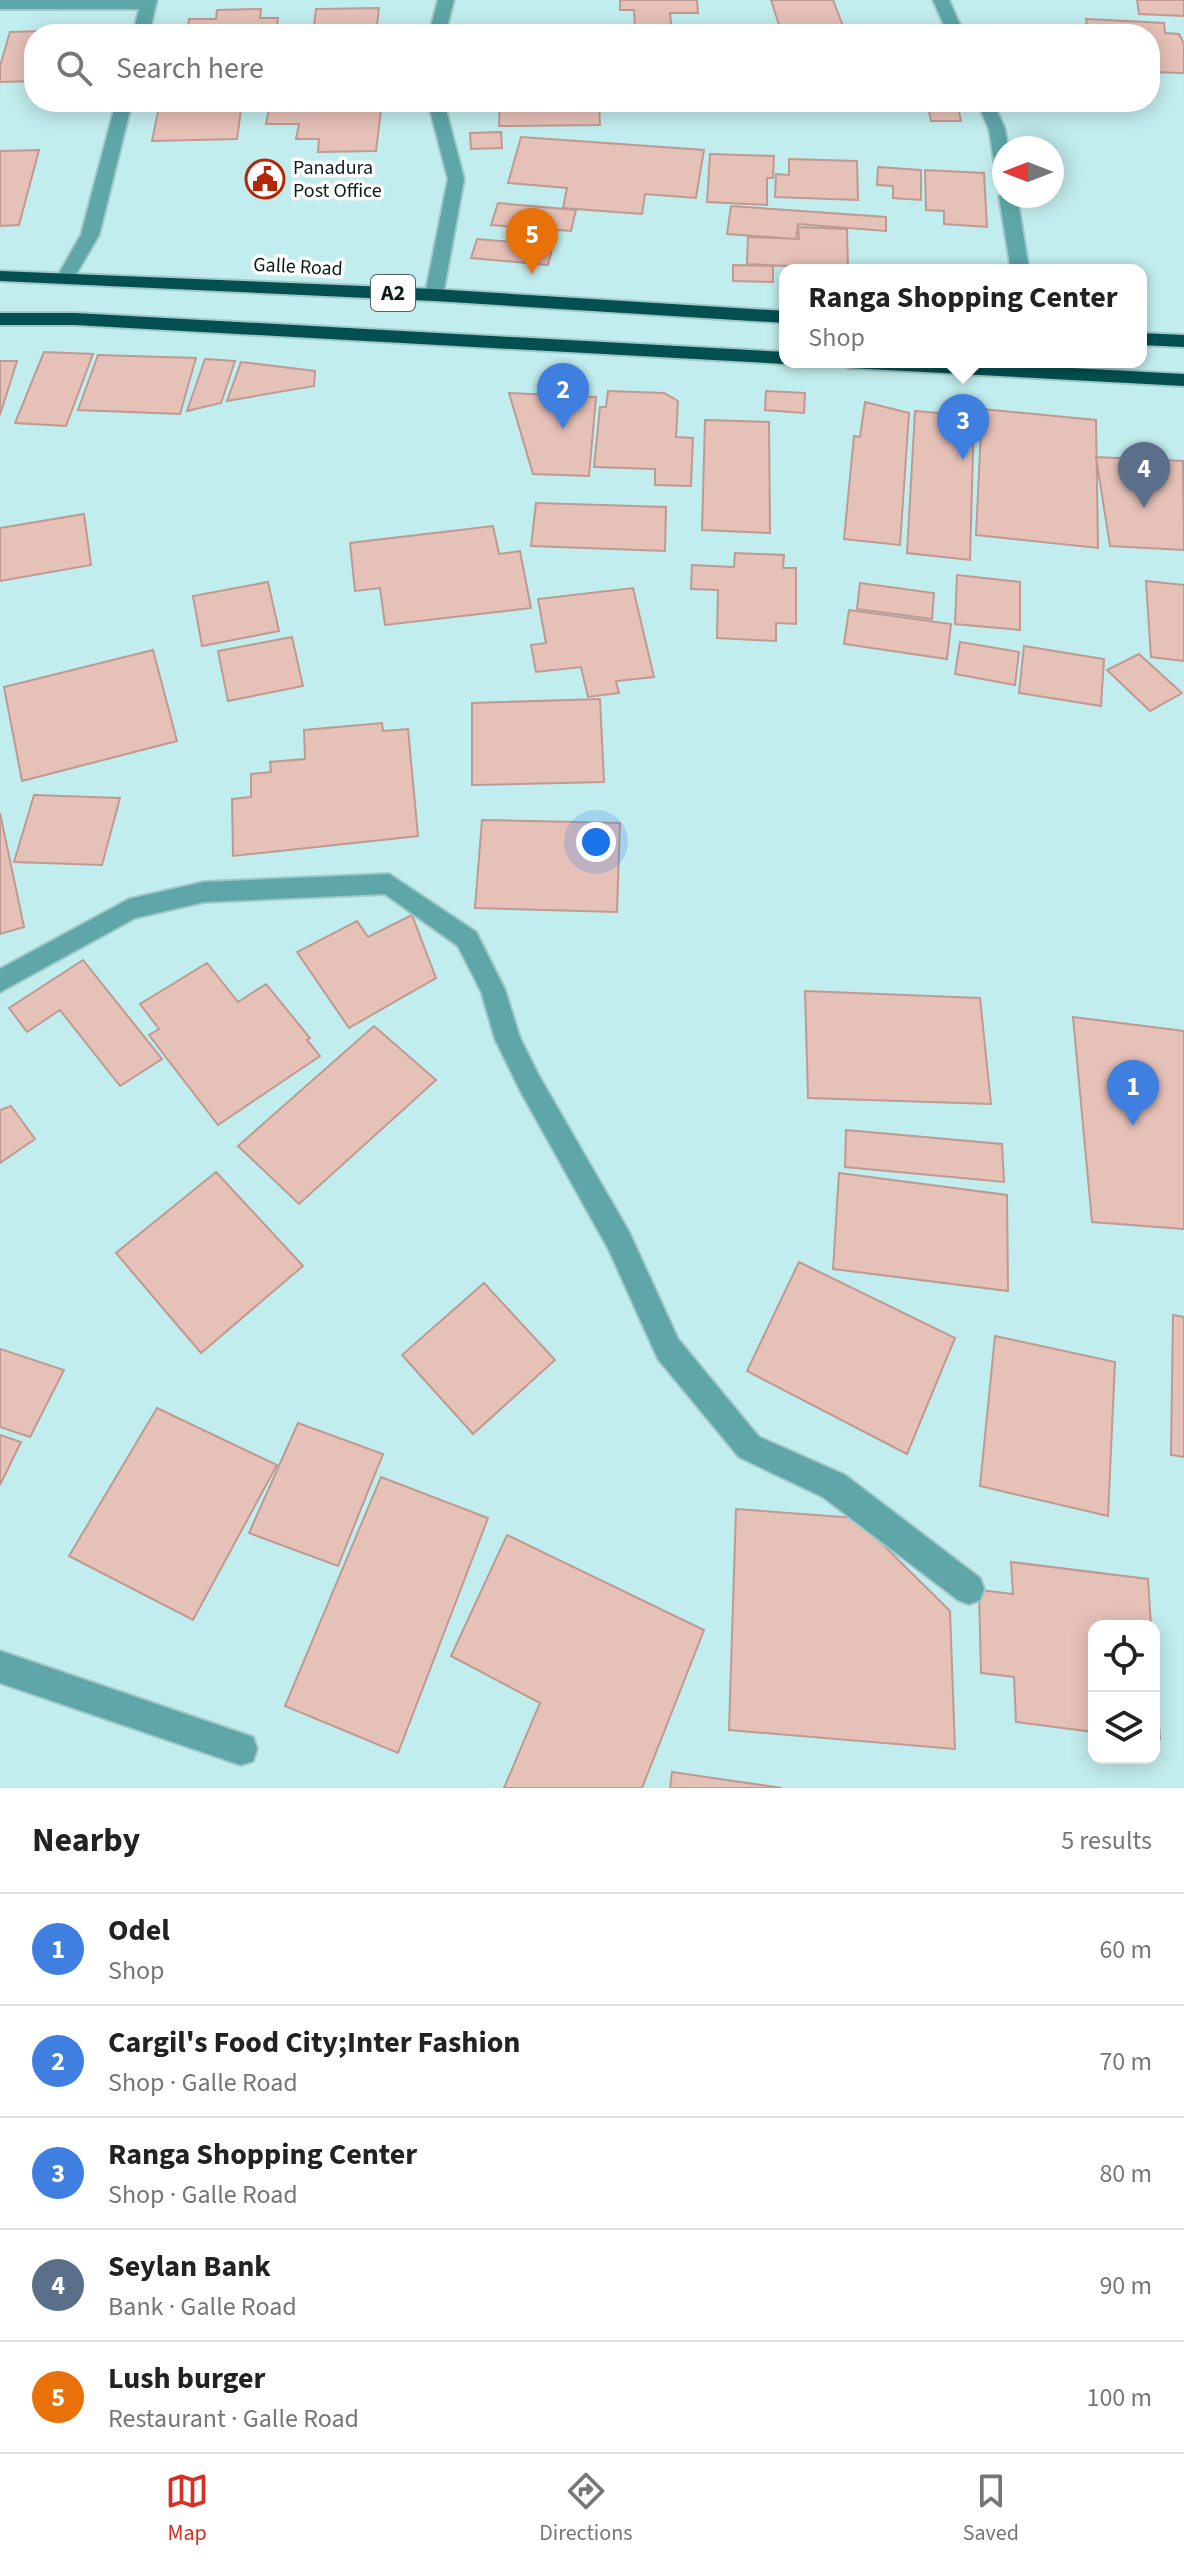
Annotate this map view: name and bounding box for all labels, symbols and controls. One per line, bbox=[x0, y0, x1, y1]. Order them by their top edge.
search box bbox=[24, 24, 1160, 112]
icon: search bbox=[52, 46, 96, 90]
text: Search here bbox=[116, 47, 264, 90]
north arrow bbox=[992, 136, 1064, 208]
place label: Panadura Post Office bbox=[293, 154, 382, 205]
public building icon: Panadura Post Office bbox=[244, 158, 286, 200]
pin: 5 bbox=[506, 208, 558, 274]
street label: Galle Road bbox=[253, 251, 343, 283]
popup bbox=[779, 264, 1147, 368]
road number: A2 bbox=[371, 275, 415, 311]
text: Ranga Shopping Center bbox=[808, 276, 1118, 319]
text: Shop bbox=[808, 319, 865, 356]
pin: 2 bbox=[537, 363, 589, 429]
pin: 3 bbox=[937, 394, 989, 460]
pin: 4 bbox=[1118, 442, 1170, 508]
your location bbox=[576, 822, 616, 862]
pin: 1 bbox=[1107, 1060, 1159, 1126]
map controls bbox=[1088, 1620, 1160, 1764]
button: locate bbox=[1088, 1620, 1160, 1692]
button: layers bbox=[1088, 1692, 1160, 1764]
text: Nearby bbox=[32, 1816, 140, 1865]
text: 5 results bbox=[1061, 1822, 1152, 1859]
text: Odel bbox=[108, 1909, 170, 1952]
text: 1 bbox=[51, 1931, 65, 1968]
text: 60 m bbox=[1099, 1931, 1152, 1968]
text: Shop bbox=[108, 1952, 165, 1989]
text: Cargil's Food City;Inter Fashion bbox=[108, 2021, 521, 2064]
text: 2 bbox=[51, 2043, 65, 2080]
text: 70 m bbox=[1099, 2043, 1152, 2080]
text: Shop · Galle Road bbox=[108, 2064, 298, 2101]
text: Ranga Shopping Center bbox=[108, 2133, 417, 2176]
text: 3 bbox=[51, 2155, 65, 2192]
text: 80 m bbox=[1099, 2155, 1152, 2192]
text: Shop · Galle Road bbox=[108, 2176, 298, 2213]
text: Seylan Bank bbox=[108, 2245, 271, 2288]
text: 4 bbox=[51, 2267, 65, 2304]
text: 90 m bbox=[1099, 2267, 1152, 2304]
text: Bank · Galle Road bbox=[108, 2288, 297, 2325]
text: Lush burger bbox=[108, 2357, 266, 2400]
text: 5 bbox=[51, 2379, 65, 2416]
text: 100 m bbox=[1086, 2379, 1152, 2416]
text: Restaurant · Galle Road bbox=[108, 2400, 359, 2437]
tab: Map bbox=[165, 2469, 209, 2549]
tab: Directions bbox=[539, 2469, 632, 2549]
tab: Saved bbox=[963, 2469, 1019, 2549]

